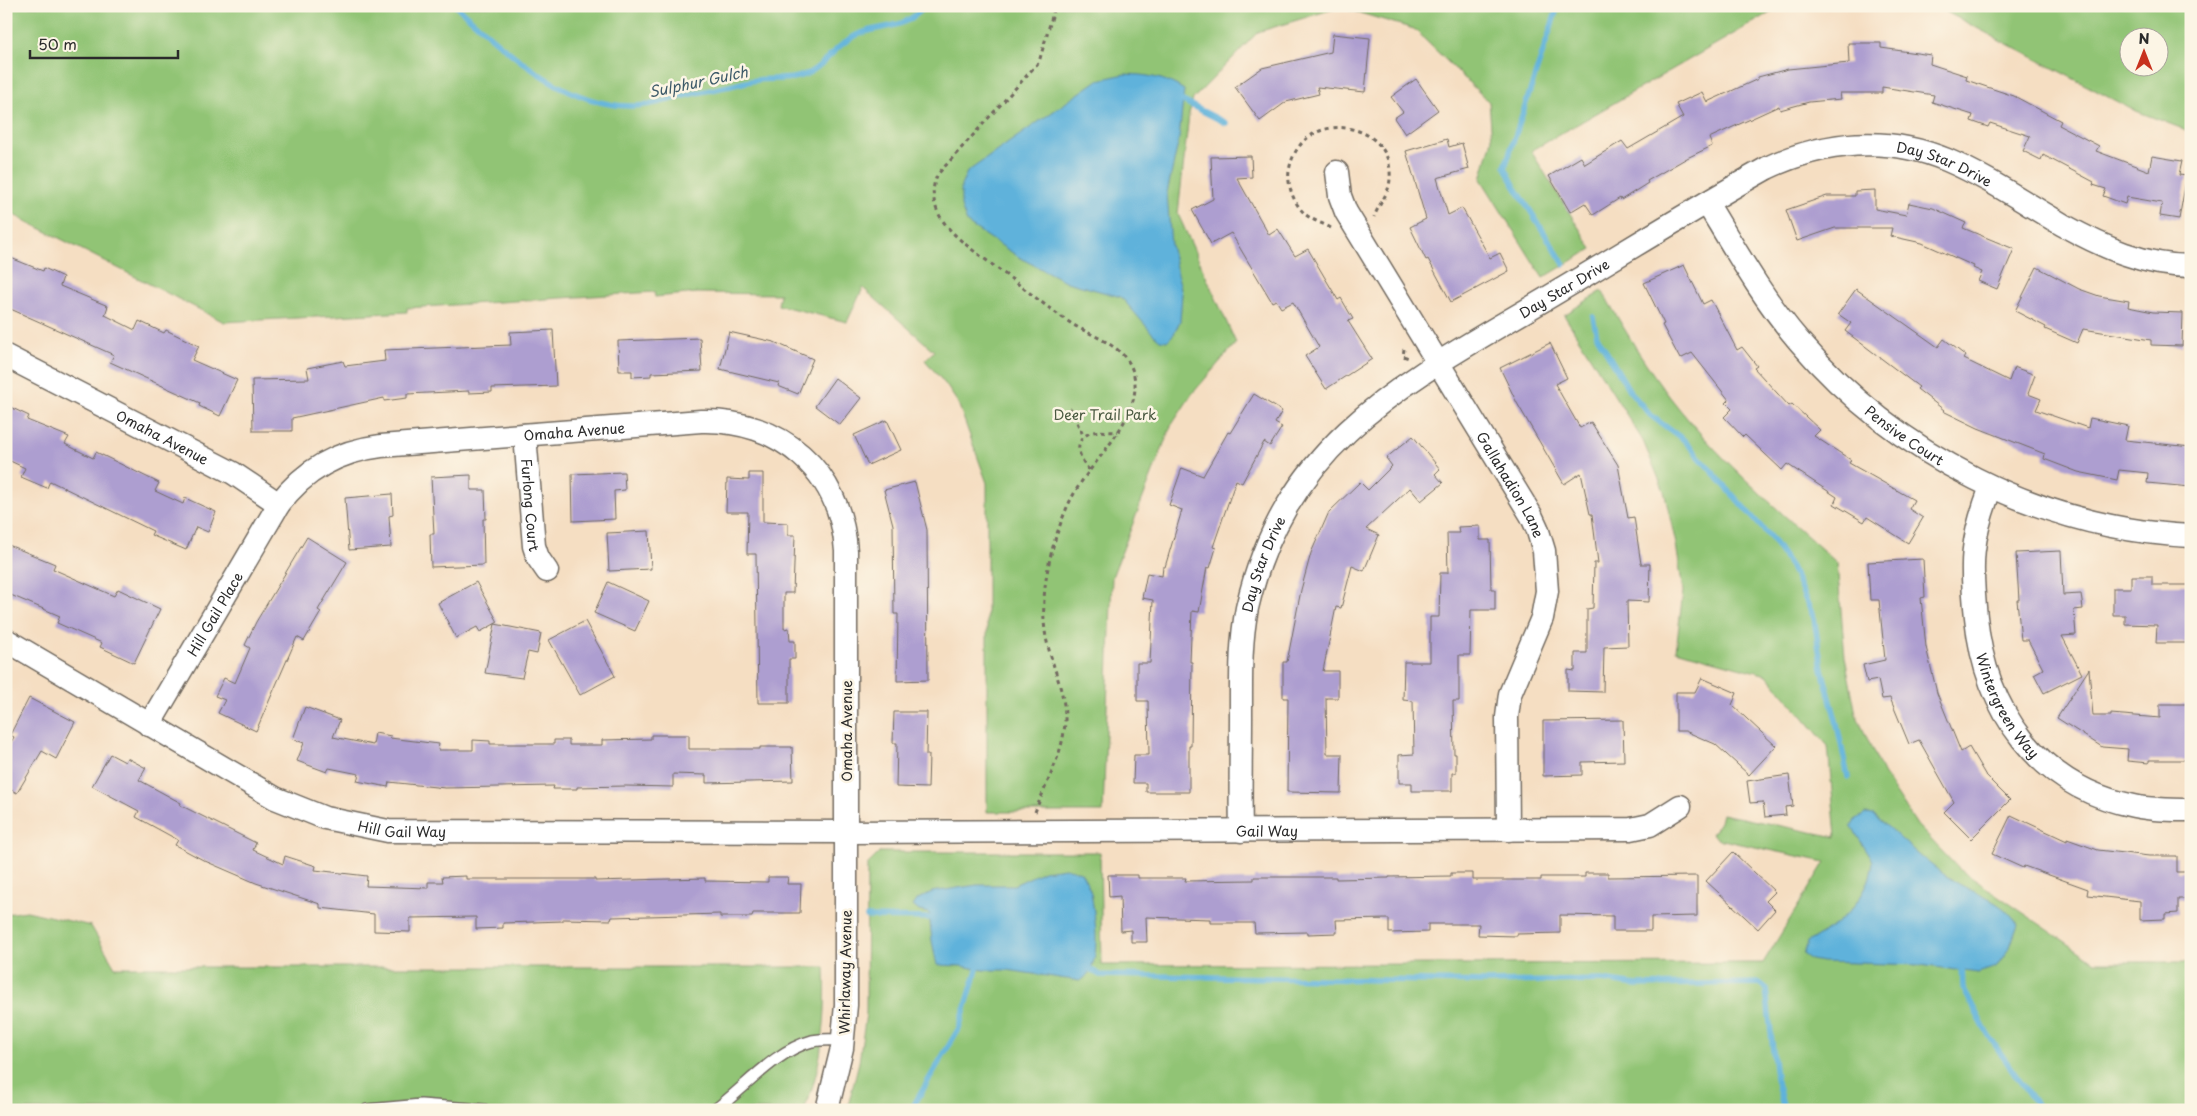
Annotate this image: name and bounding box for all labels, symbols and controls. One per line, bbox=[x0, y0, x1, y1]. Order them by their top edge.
scale bar bbox=[30, 28, 178, 60]
north arrow bbox=[2120, 28, 2170, 78]
text: N bbox=[2138, 28, 2150, 49]
text: 50 m bbox=[38, 32, 77, 55]
water label: Sulphur Gulch bbox=[646, 59, 750, 103]
street label: Day Star Drive bbox=[1895, 136, 1997, 191]
street label: Day Star Drive bbox=[1515, 253, 1613, 323]
street label: Pensive Court bbox=[1861, 400, 1948, 470]
street label: Omaha Avenue bbox=[112, 404, 213, 469]
park label: Deer Trail Park bbox=[1053, 404, 1157, 425]
street label: Omaha Avenue bbox=[523, 416, 626, 445]
street label: Gallahadion Lane bbox=[1472, 427, 1550, 540]
street label: Furlong Court bbox=[516, 458, 546, 554]
street label: Day Star Drive bbox=[1236, 512, 1290, 614]
street label: Hill Gail Place bbox=[181, 567, 248, 660]
street label: Wintergreen Way bbox=[1972, 650, 2044, 763]
street label: Omaha Avenue bbox=[836, 680, 857, 782]
street label: Hill Gail Way bbox=[356, 815, 446, 842]
street label: Gail Way bbox=[1236, 820, 1298, 841]
street label: Whirlaway Avenue bbox=[833, 909, 857, 1035]

